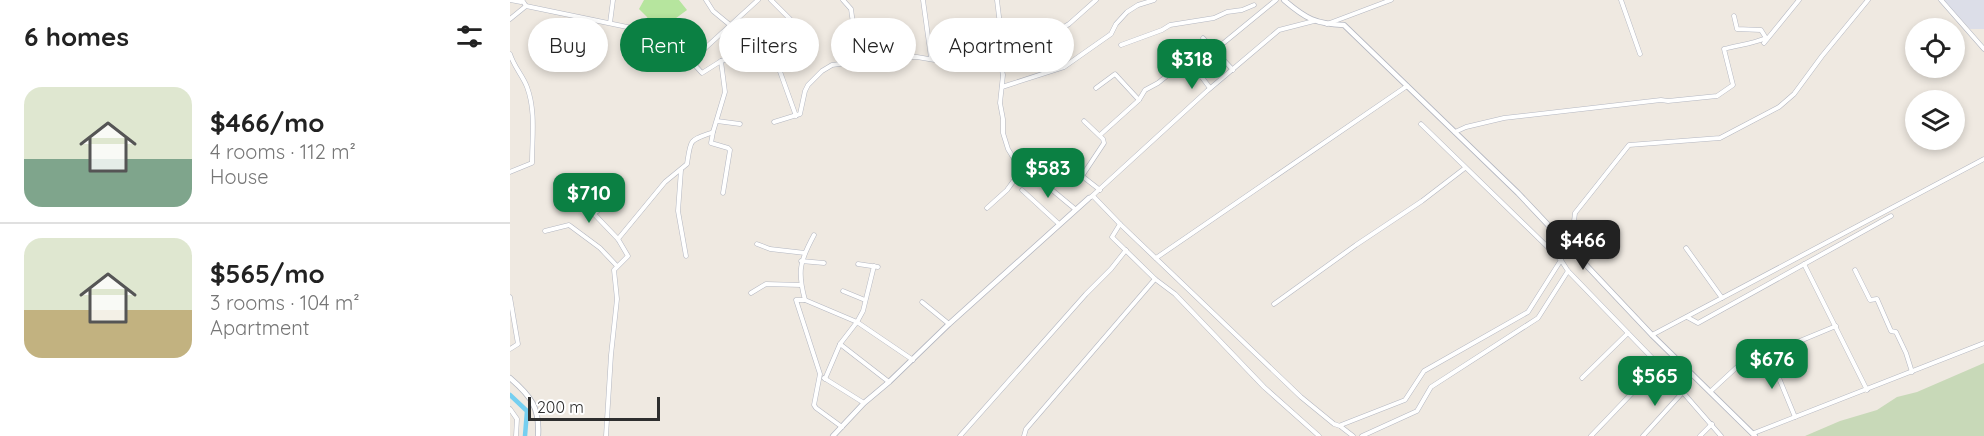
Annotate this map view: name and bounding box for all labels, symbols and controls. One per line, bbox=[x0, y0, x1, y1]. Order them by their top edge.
chip: Buy bbox=[528, 18, 608, 72]
chip: Rent bbox=[620, 18, 707, 72]
chip: Filters bbox=[719, 18, 819, 72]
chip: New bbox=[831, 18, 916, 72]
chip: Apartment bbox=[928, 18, 1074, 72]
map controls bbox=[1905, 18, 1965, 150]
button: locate bbox=[1905, 18, 1965, 78]
text: 6 homes bbox=[24, 20, 129, 53]
icon: filters bbox=[453, 20, 486, 53]
pin: $318 bbox=[1156, 39, 1228, 90]
text: $318 bbox=[1171, 46, 1213, 71]
button: layers bbox=[1905, 90, 1965, 150]
text: $466/mo bbox=[210, 106, 325, 139]
icon: home bbox=[72, 111, 144, 183]
text: 4 rooms · 112 m² bbox=[210, 139, 356, 164]
pin: $583 bbox=[1012, 148, 1084, 199]
text: $583 bbox=[1025, 155, 1071, 180]
text: House bbox=[210, 164, 269, 189]
pin: $710 bbox=[553, 173, 625, 224]
text: $710 bbox=[567, 180, 611, 205]
pin: $466 bbox=[1547, 220, 1619, 271]
text: $466 bbox=[1560, 227, 1606, 252]
text: $565/mo bbox=[210, 257, 325, 290]
icon: home bbox=[72, 262, 144, 334]
text: 3 rooms · 104 m² bbox=[210, 290, 360, 315]
text: Apartment bbox=[210, 315, 310, 340]
pin: $676 bbox=[1736, 339, 1808, 390]
text: $676 bbox=[1750, 346, 1794, 371]
pin: $565 bbox=[1619, 356, 1691, 407]
text: $565 bbox=[1632, 363, 1678, 388]
scale bar bbox=[528, 394, 660, 422]
text: 200 m bbox=[537, 397, 584, 417]

